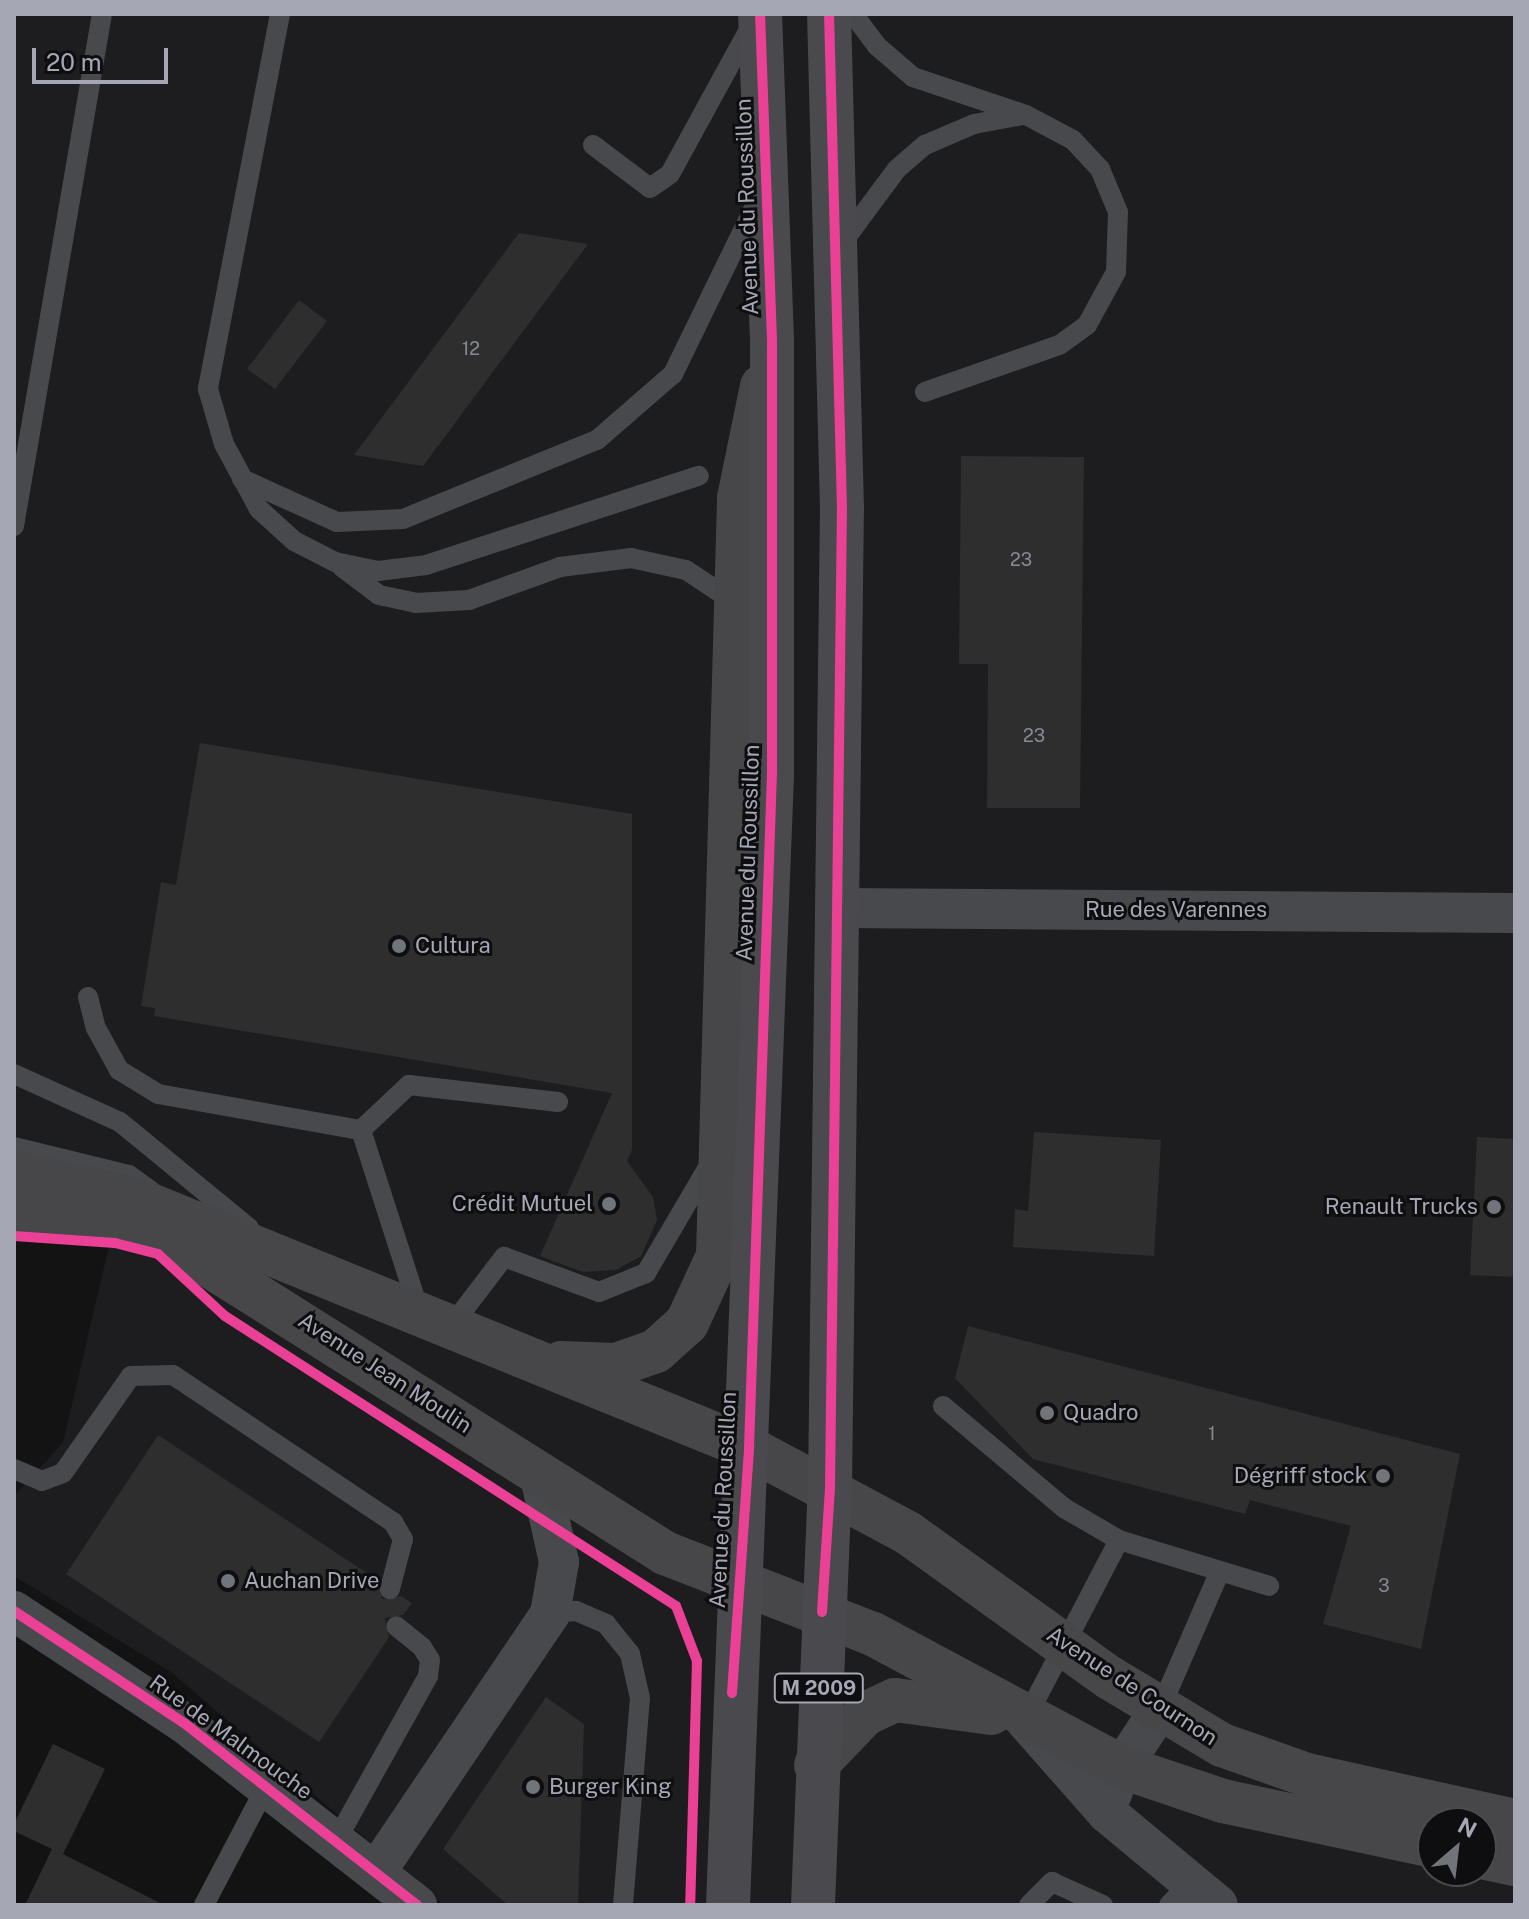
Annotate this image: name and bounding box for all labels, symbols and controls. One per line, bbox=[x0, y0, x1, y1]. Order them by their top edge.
scale bar bbox=[36, 32, 172, 82]
text: 20 m bbox=[46, 48, 102, 76]
street label: Avenue du Roussillon bbox=[730, 98, 764, 316]
house number: 12 bbox=[462, 338, 480, 360]
house number: 23 bbox=[1010, 549, 1032, 571]
house number: 23 bbox=[1023, 725, 1045, 747]
street label: Avenue du Roussillon bbox=[731, 744, 765, 962]
street label: Rue des Varennes bbox=[1084, 897, 1268, 923]
place label: Cultura bbox=[415, 933, 491, 959]
marker: Cultura bbox=[390, 937, 408, 955]
place label: Crédit Mutuel bbox=[452, 1191, 593, 1217]
place label: Renault Trucks bbox=[1325, 1194, 1478, 1220]
marker: Crédit Mutuel bbox=[600, 1195, 618, 1213]
marker: Renault Trucks bbox=[1485, 1198, 1503, 1216]
street label: Avenue Jean Moulin bbox=[293, 1307, 477, 1439]
street label: Avenue du Roussillon bbox=[704, 1391, 742, 1609]
place label: Quadro bbox=[1063, 1400, 1139, 1426]
marker: Quadro bbox=[1038, 1404, 1056, 1422]
house number: 1 bbox=[1208, 1423, 1216, 1445]
place label: Dégriff stock bbox=[1234, 1463, 1367, 1489]
marker: Dégriff stock bbox=[1374, 1467, 1392, 1485]
place label: Auchan Drive bbox=[244, 1568, 380, 1594]
marker: Auchan Drive bbox=[219, 1572, 237, 1590]
house number: 3 bbox=[1378, 1575, 1390, 1597]
street label: Avenue de Cournon bbox=[1041, 1621, 1223, 1751]
street label: Rue de Malmouche bbox=[144, 1669, 318, 1805]
road number: M 2009 bbox=[773, 1672, 865, 1704]
place label: Burger King bbox=[549, 1774, 672, 1800]
marker: Burger King bbox=[524, 1778, 542, 1796]
north arrow bbox=[1417, 1807, 1497, 1887]
text: N bbox=[1454, 1812, 1481, 1843]

